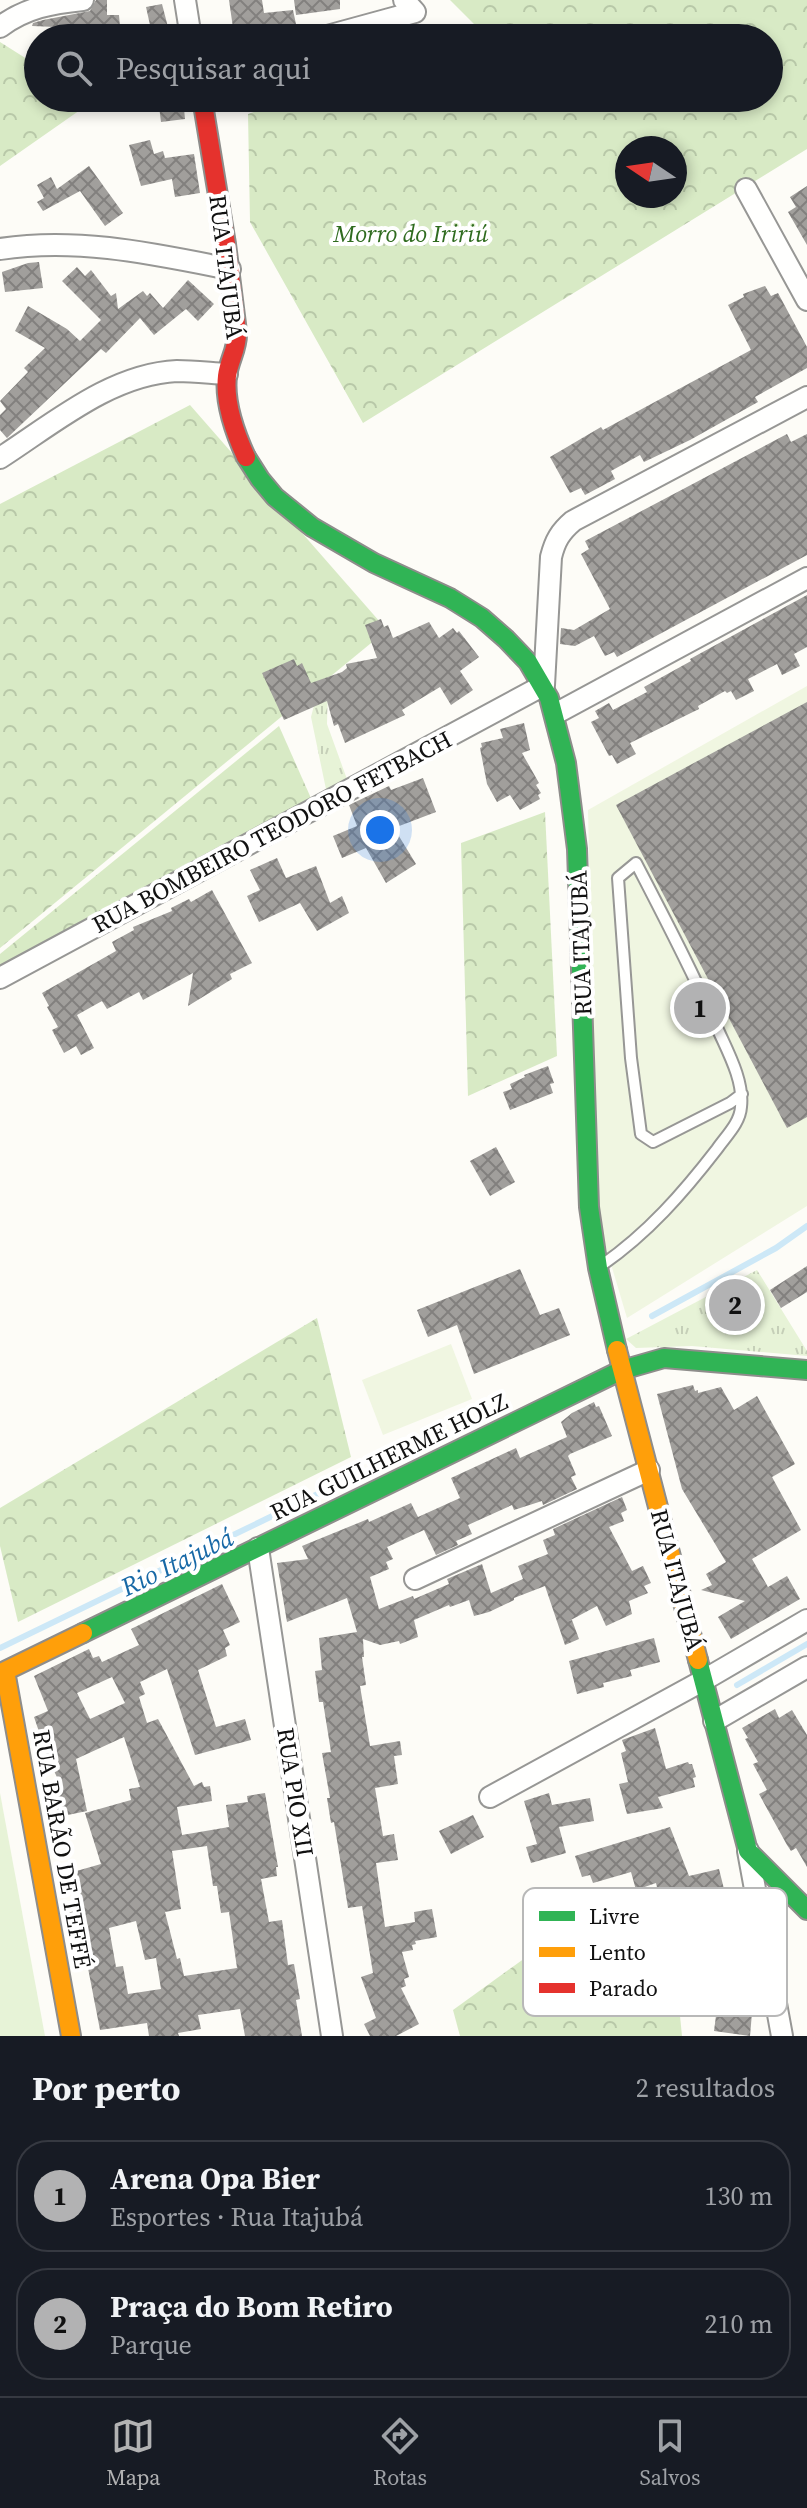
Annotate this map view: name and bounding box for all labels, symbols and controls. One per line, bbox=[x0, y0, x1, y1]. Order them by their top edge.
search box bbox=[24, 24, 783, 112]
icon: search bbox=[52, 46, 96, 90]
text: Pesquisar aqui bbox=[116, 48, 311, 89]
north arrow bbox=[615, 136, 687, 208]
street label: RUA ITAJUBÁ bbox=[201, 193, 252, 341]
park label: Morro do Iririú bbox=[333, 217, 489, 250]
street label: RUA BOMBEIRO TEODORO FETBACH bbox=[86, 722, 457, 941]
your location bbox=[360, 810, 400, 850]
street label: RUA ITAJUBÁ bbox=[561, 870, 600, 1016]
pin: 1 bbox=[674, 978, 726, 1038]
pin: 2 bbox=[709, 1275, 761, 1335]
street label: RUA GUILHERME HOLZ bbox=[265, 1385, 513, 1528]
street label: RUA ITAJUBÁ bbox=[643, 1505, 712, 1654]
water label: Rio Itajubá bbox=[114, 1519, 240, 1605]
street label: RUA PIO XII bbox=[269, 1725, 322, 1859]
street label: RUA BARÃO DE TEFFÉ bbox=[25, 1727, 100, 1971]
legend bbox=[523, 1888, 787, 2016]
text: Livre bbox=[589, 1901, 640, 1931]
text: Lento bbox=[589, 1937, 646, 1967]
text: Parado bbox=[589, 1973, 658, 2003]
text: Por perto bbox=[32, 2065, 180, 2111]
text: 2 resultados bbox=[636, 2070, 775, 2106]
text: Arena Opa Bier bbox=[110, 2158, 320, 2199]
text: 1 bbox=[53, 2178, 67, 2214]
text: 130 m bbox=[705, 2178, 773, 2214]
text: Esportes · Rua Itajubá bbox=[110, 2199, 363, 2235]
text: Praça do Bom Retiro bbox=[110, 2286, 393, 2327]
text: 2 bbox=[53, 2306, 67, 2342]
text: 210 m bbox=[705, 2306, 773, 2342]
text: Parque bbox=[110, 2327, 192, 2363]
tab: Mapa bbox=[106, 2414, 160, 2492]
tab: Rotas bbox=[373, 2414, 427, 2492]
tab: Salvos bbox=[640, 2414, 701, 2492]

